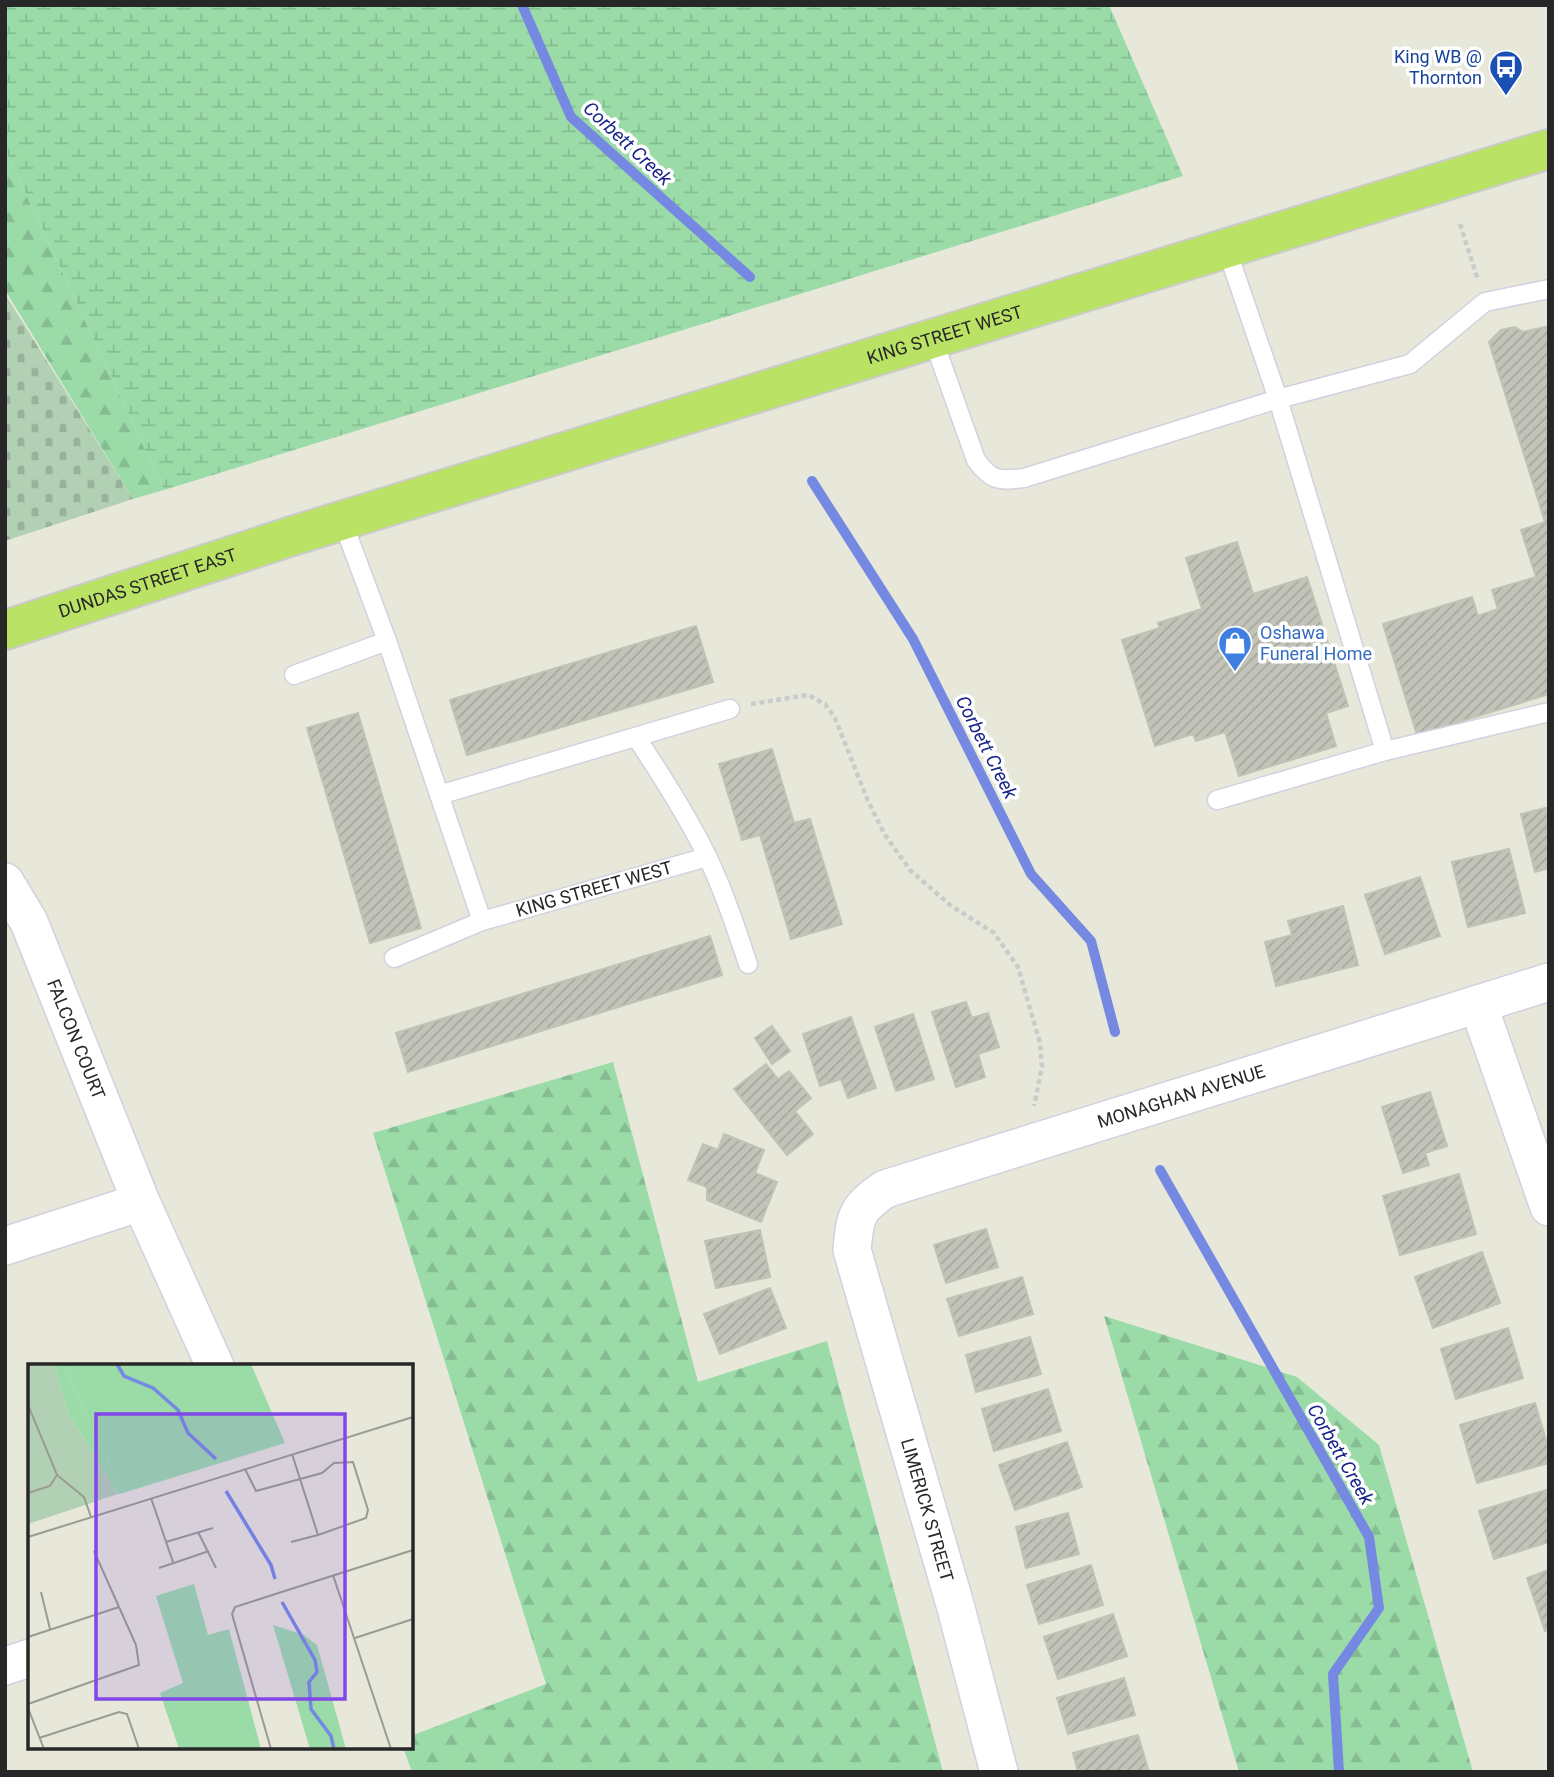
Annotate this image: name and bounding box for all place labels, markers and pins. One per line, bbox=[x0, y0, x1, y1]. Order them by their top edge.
place label: King WB @ Thornton bbox=[1394, 46, 1482, 88]
bus stop icon: King WB @ Thornton bbox=[1487, 48, 1525, 97]
place label: Oshawa Funeral Home bbox=[1260, 622, 1372, 664]
shop icon: Oshawa Funeral Home bbox=[1216, 624, 1254, 673]

